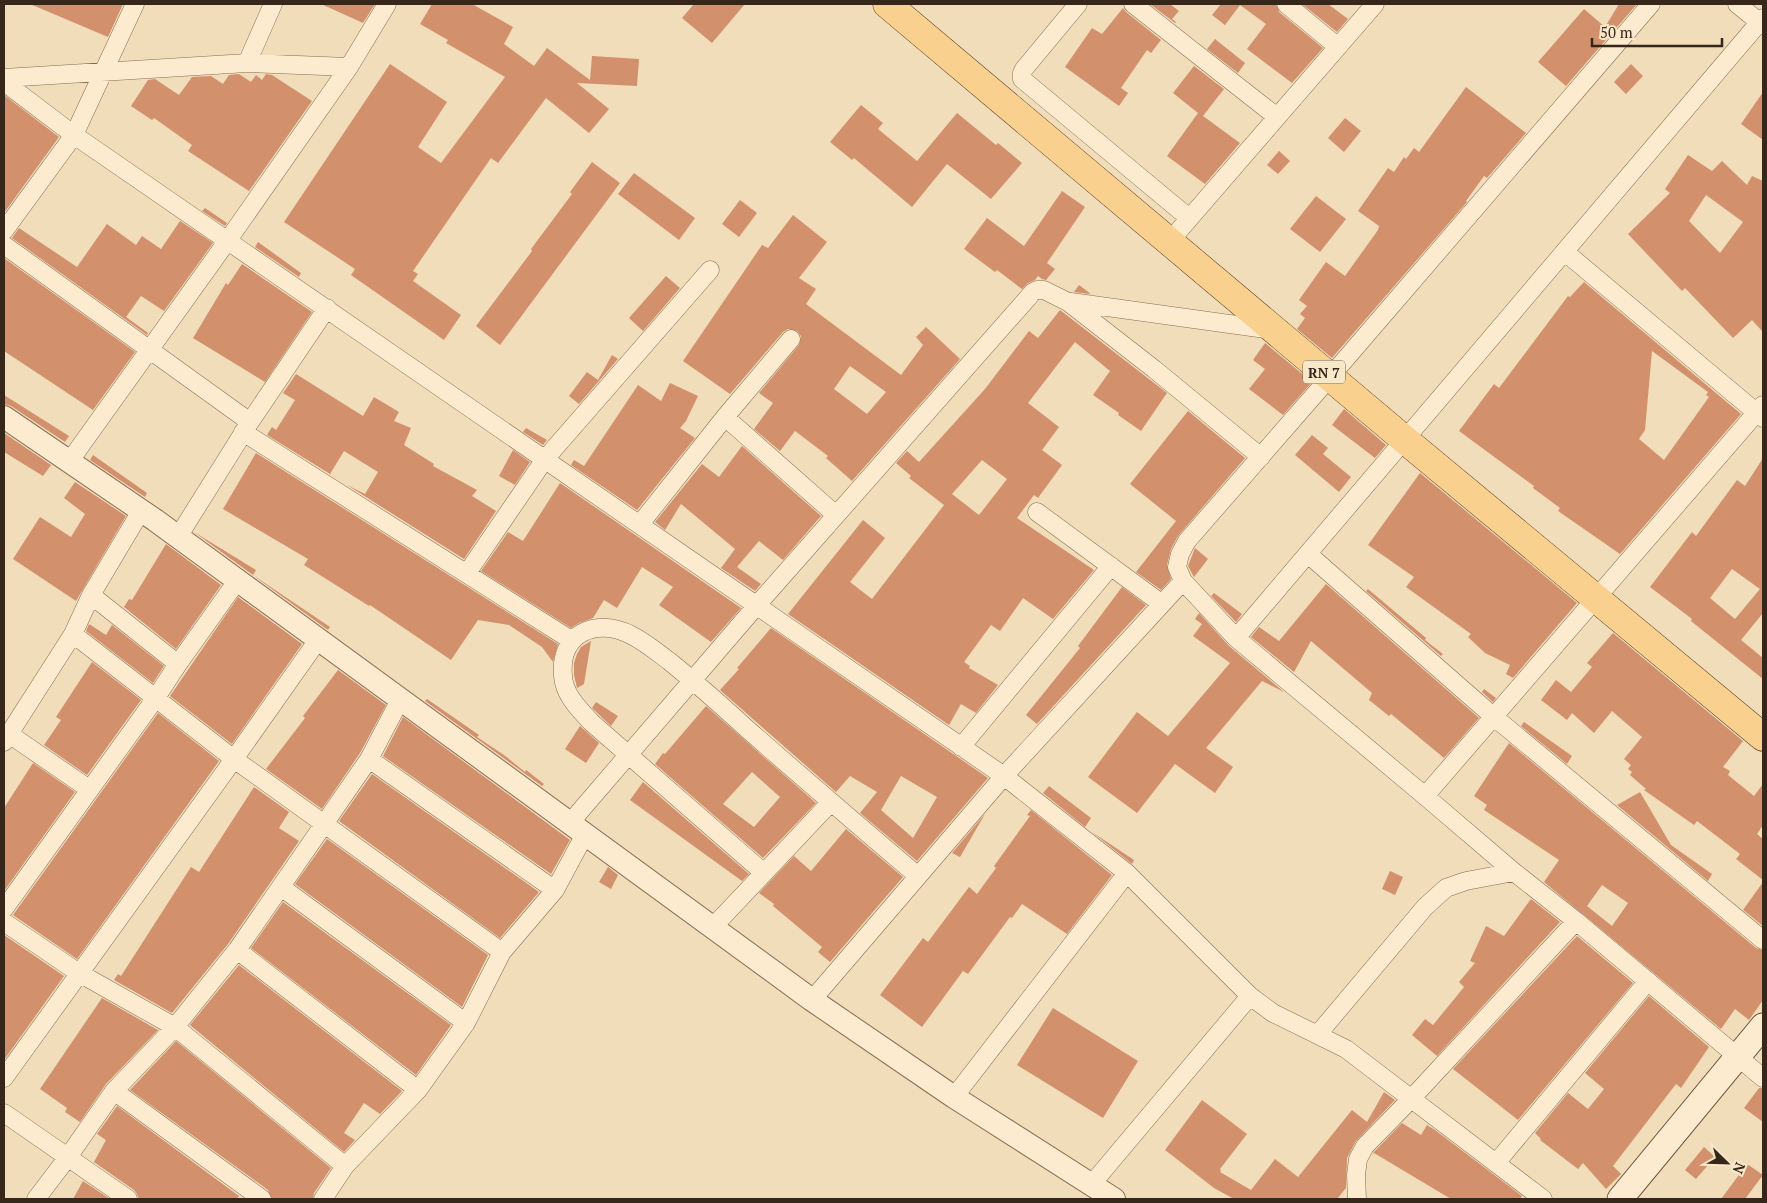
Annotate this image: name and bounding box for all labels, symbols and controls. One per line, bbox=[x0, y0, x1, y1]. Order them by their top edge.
scale bar bbox=[1592, 15, 1722, 47]
text: 50 m bbox=[1600, 22, 1633, 42]
road number: RN 7 bbox=[1303, 361, 1345, 384]
north arrow bbox=[1702, 1138, 1752, 1188]
text: N bbox=[1728, 1160, 1750, 1177]

